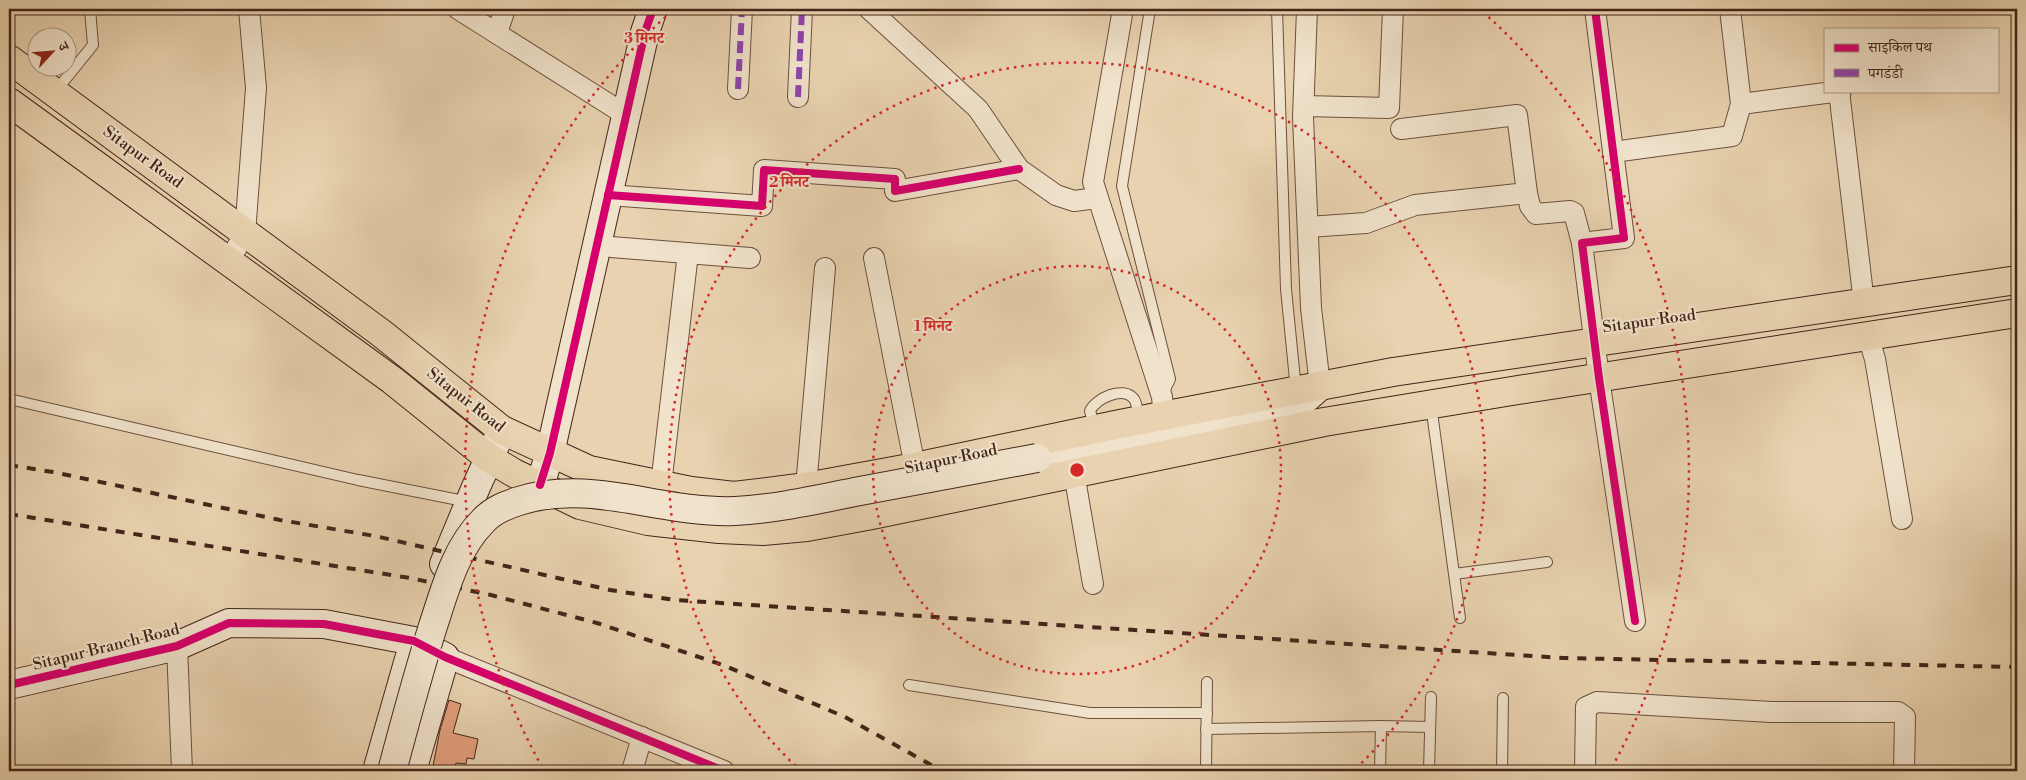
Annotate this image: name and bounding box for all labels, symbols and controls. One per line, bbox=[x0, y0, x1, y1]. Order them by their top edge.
north arrow bbox=[28, 28, 78, 78]
legend bbox=[1824, 28, 1998, 92]
text: 3 मिनट bbox=[624, 29, 666, 48]
text: साइकिल पथ bbox=[1867, 38, 1933, 57]
text: उ bbox=[53, 39, 73, 55]
text: पगडंडी bbox=[1867, 64, 1904, 83]
street label: Sitapur Road bbox=[99, 121, 187, 193]
text: 2 मिनट bbox=[769, 173, 811, 192]
street label: Sitapur Road bbox=[1601, 305, 1697, 337]
text: 1 मिनट bbox=[914, 317, 954, 336]
street label: Sitapur Road bbox=[423, 363, 509, 437]
street label: Sitapur Road bbox=[903, 439, 999, 479]
centre of rings bbox=[1068, 461, 1086, 479]
street label: Sitapur Branch Road bbox=[31, 619, 181, 675]

